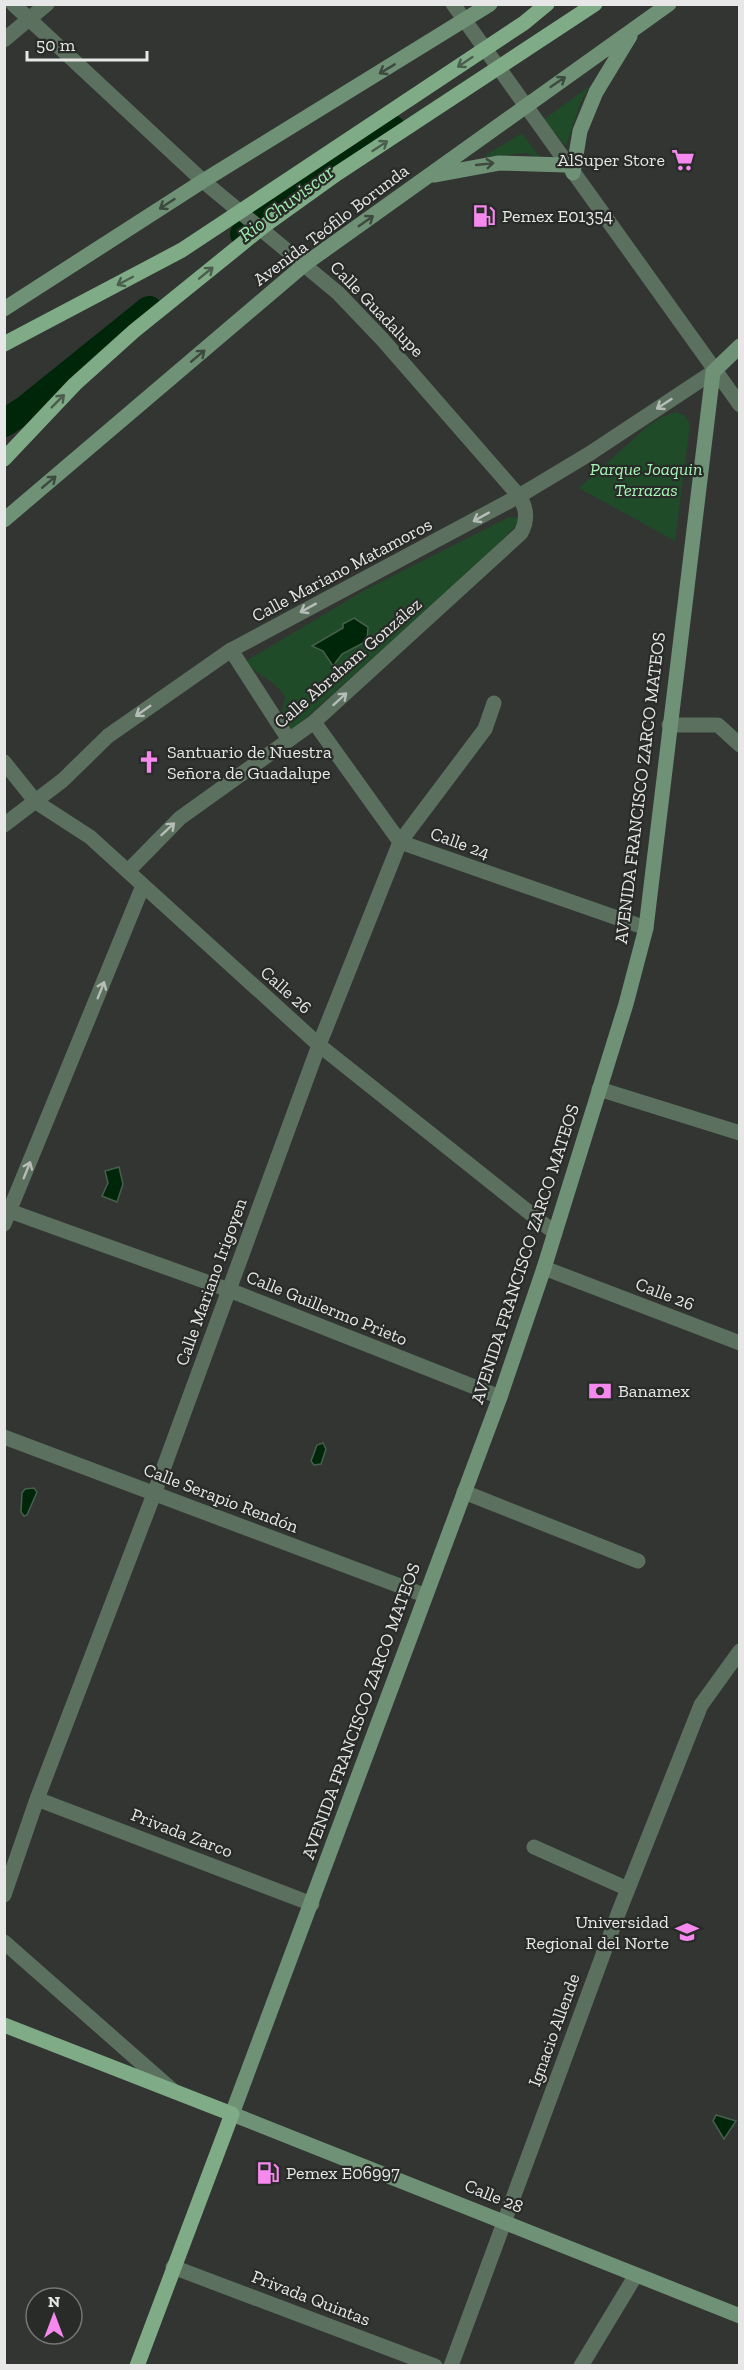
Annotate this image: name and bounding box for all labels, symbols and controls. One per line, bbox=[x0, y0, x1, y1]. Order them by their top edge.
scale bar bbox=[27, 24, 147, 62]
text: 50 m bbox=[36, 34, 76, 56]
one-way arrow bbox=[458, 56, 474, 68]
one-way arrow bbox=[379, 64, 396, 76]
one-way arrow bbox=[550, 76, 566, 88]
one-way arrow bbox=[371, 140, 388, 152]
supermarket icon: AlSuper Store bbox=[670, 147, 696, 173]
place label: AlSuper Store bbox=[558, 149, 665, 171]
water label: Rio Chuviscar bbox=[234, 159, 338, 246]
street label: Avenida Teófilo Borunda bbox=[249, 159, 413, 291]
one-way arrow bbox=[475, 159, 495, 170]
one-way arrow bbox=[159, 199, 176, 211]
fuel station icon: Pemex E01354 bbox=[471, 203, 497, 229]
place label: Pemex E01354 bbox=[502, 205, 613, 227]
one-way arrow bbox=[358, 215, 374, 227]
street label: Calle Guadalupe bbox=[325, 256, 429, 362]
one-way arrow bbox=[197, 267, 213, 280]
one-way arrow bbox=[116, 276, 134, 287]
one-way arrow bbox=[190, 349, 206, 362]
one-way arrow bbox=[51, 394, 66, 408]
one-way arrow bbox=[657, 398, 673, 410]
park label: Parque Joaquin Terrazas bbox=[590, 458, 702, 501]
one-way arrow bbox=[41, 475, 56, 489]
one-way arrow bbox=[473, 512, 490, 524]
street label: Calle Mariano Matamoros bbox=[248, 513, 436, 627]
street label: Calle Abraham González bbox=[270, 593, 426, 733]
one-way arrow bbox=[300, 602, 317, 614]
street label: AVENIDA FRANCISCO ZARCO MATEOS bbox=[610, 631, 670, 945]
one-way arrow bbox=[333, 692, 348, 706]
one-way arrow bbox=[135, 705, 152, 717]
place label: Santuario de Nuestra Señora de Guadalupe bbox=[167, 741, 332, 784]
church icon: Santuario de Nuestra Señora de Guadalupe bbox=[136, 749, 162, 775]
one-way arrow bbox=[160, 822, 175, 836]
street label: Calle 24 bbox=[427, 822, 493, 864]
street label: Calle 26 bbox=[256, 961, 316, 1019]
one-way arrow bbox=[96, 981, 107, 1000]
street label: AVENIDA FRANCISCO ZARCO MATEOS bbox=[466, 1101, 584, 1407]
one-way arrow bbox=[22, 1162, 33, 1180]
street label: Calle Mariano Irigoyen bbox=[170, 1195, 252, 1369]
street label: Calle Guillermo Prieto bbox=[243, 1266, 411, 1350]
street label: Calle 26 bbox=[632, 1273, 698, 1315]
bank icon: Banamex bbox=[587, 1378, 613, 1404]
place label: Banamex bbox=[618, 1380, 690, 1402]
street label: Calle Serapio Rendón bbox=[140, 1458, 302, 1538]
street label: AVENIDA FRANCISCO ZARCO MATEOS bbox=[297, 1560, 425, 1862]
street label: Privada Zarco bbox=[128, 1803, 236, 1863]
place label: Universidad Regional del Norte bbox=[526, 1911, 669, 1954]
school or university icon: Universidad Regional del Norte bbox=[674, 1919, 700, 1945]
street label: Ignacio Allende bbox=[523, 1970, 585, 2090]
fuel station icon: Pemex E06997 bbox=[255, 2160, 281, 2186]
place label: Pemex E06997 bbox=[286, 2162, 400, 2184]
street label: Calle 28 bbox=[461, 2174, 527, 2218]
street label: Privada Quintas bbox=[249, 2265, 373, 2331]
north arrow bbox=[24, 2286, 84, 2346]
text: N bbox=[48, 2292, 60, 2311]

